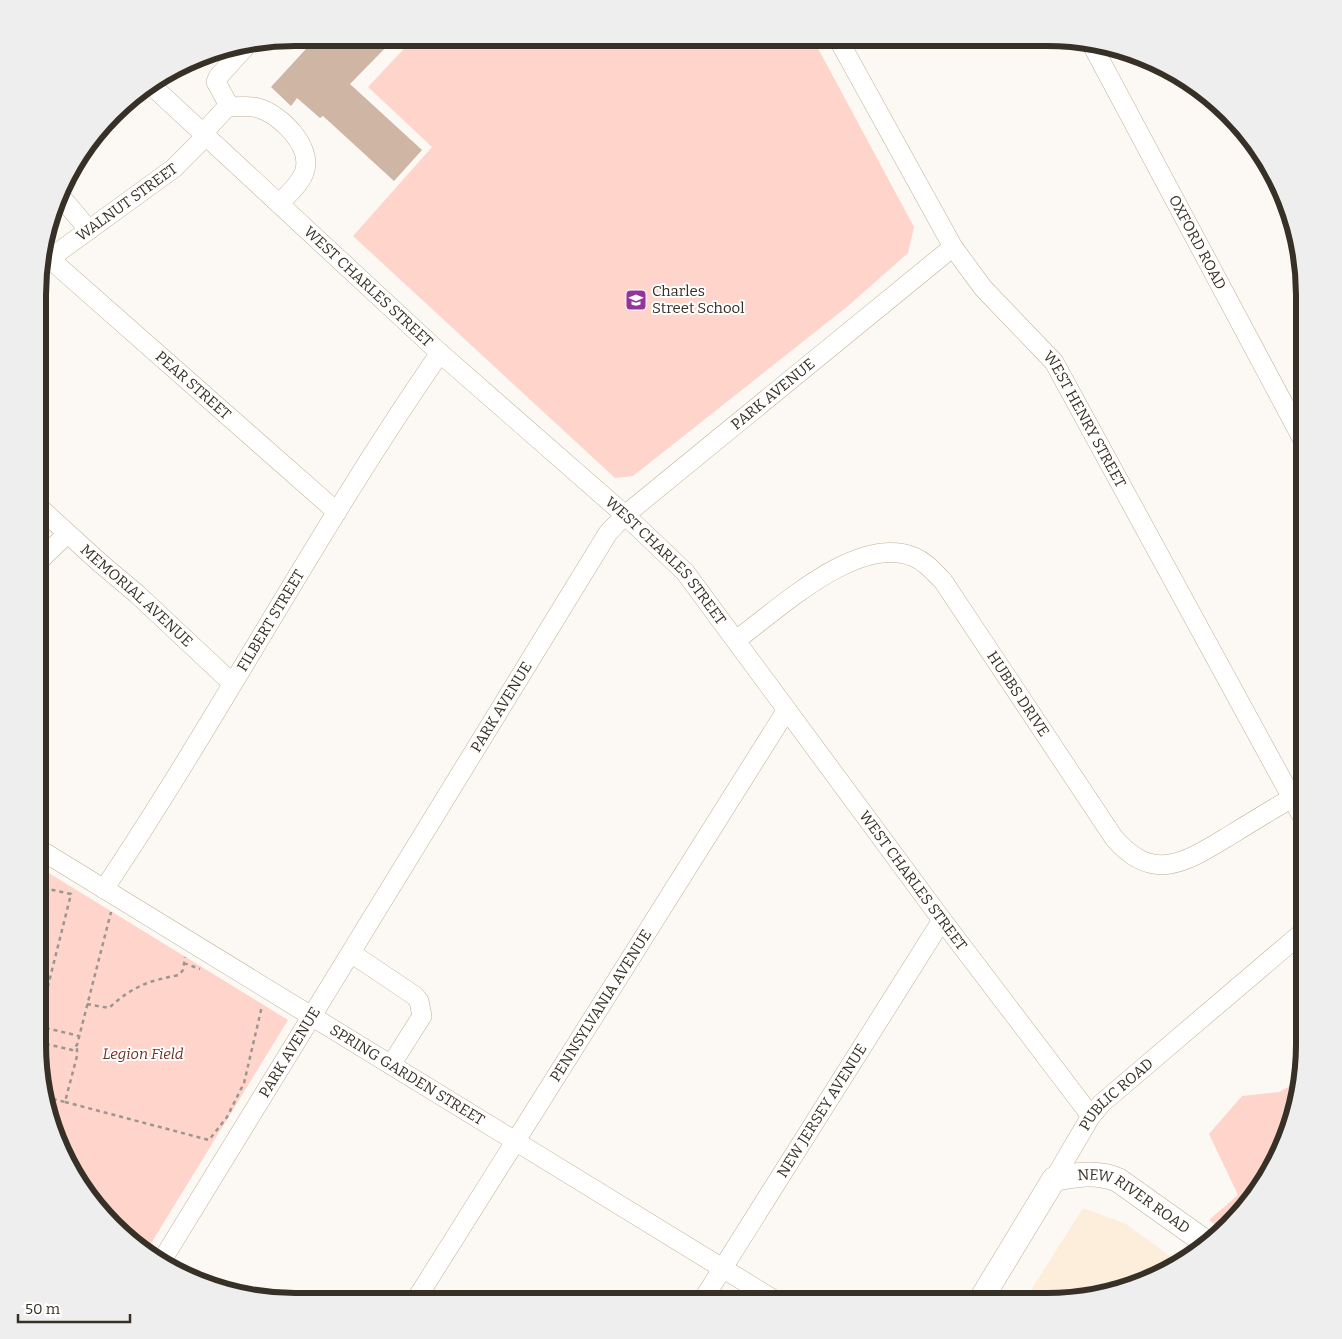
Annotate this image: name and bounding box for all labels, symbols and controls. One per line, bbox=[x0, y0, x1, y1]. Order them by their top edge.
street label: WALNUT STREET bbox=[73, 159, 181, 245]
street label: OXFORD ROAD bbox=[1165, 192, 1230, 293]
street label: WEST CHARLES STREET bbox=[300, 222, 437, 351]
place label: Charles Street School bbox=[652, 282, 744, 317]
school or university icon: Charles Street School bbox=[624, 288, 648, 312]
street label: PEAR STREET bbox=[152, 347, 235, 423]
street label: WEST HENRY STREET bbox=[1039, 347, 1130, 491]
street label: PARK AVENUE bbox=[728, 355, 818, 434]
street label: WEST CHARLES STREET bbox=[602, 493, 730, 628]
street label: MEMORIAL AVENUE bbox=[77, 541, 196, 650]
street label: FILBERT STREET bbox=[233, 566, 308, 675]
street label: HUBBS DRIVE bbox=[983, 648, 1053, 740]
street label: PARK AVENUE bbox=[467, 659, 536, 756]
street label: WEST CHARLES STREET bbox=[855, 807, 971, 954]
street label: PENNSYLVANIA AVENUE bbox=[546, 926, 655, 1085]
street label: PARK AVENUE bbox=[255, 1004, 324, 1101]
street label: SPRING GARDEN STREET bbox=[327, 1021, 488, 1129]
street label: NEW JERSEY AVENUE bbox=[773, 1040, 871, 1181]
park label: Legion Field bbox=[102, 1045, 184, 1063]
street label: PUBLIC ROAD bbox=[1075, 1054, 1157, 1134]
street label: NEW RIVER ROAD bbox=[1077, 1165, 1193, 1237]
scale bar bbox=[18, 1292, 130, 1324]
text: 50 m bbox=[25, 1300, 61, 1318]

